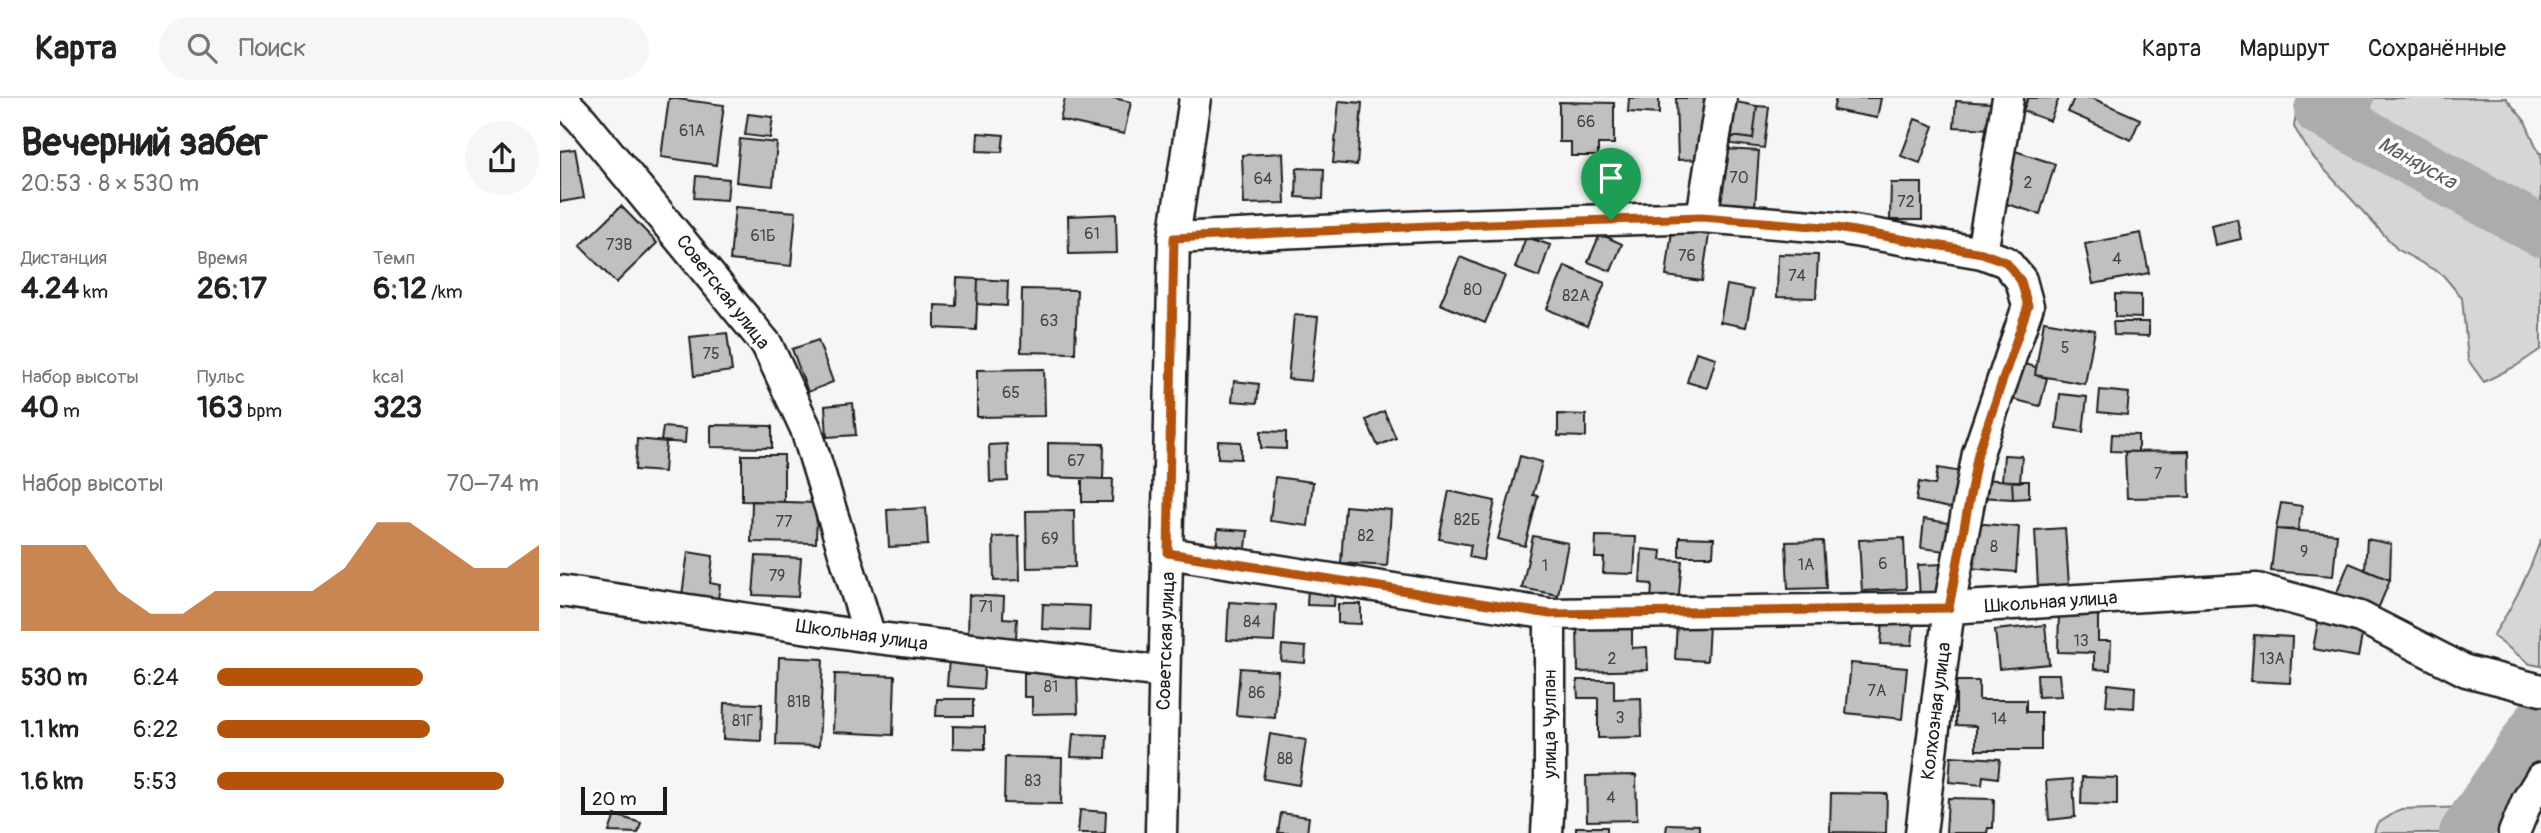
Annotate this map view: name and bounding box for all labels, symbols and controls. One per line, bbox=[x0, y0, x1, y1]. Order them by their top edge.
search box bbox=[159, 17, 649, 80]
text: Карта bbox=[35, 28, 117, 69]
icon: search bbox=[183, 29, 221, 67]
text: Поиск bbox=[239, 32, 307, 64]
text: Карта bbox=[2142, 34, 2201, 63]
text: Маршрут bbox=[2239, 34, 2330, 63]
text: Сохранённые bbox=[2368, 34, 2506, 63]
house number: 66 bbox=[1577, 112, 1595, 132]
text: Вечерний забег bbox=[21, 119, 268, 167]
button: share bbox=[465, 121, 539, 195]
house number: 61А bbox=[679, 121, 705, 141]
water label: Маняуска bbox=[2373, 130, 2462, 196]
pin bbox=[1581, 148, 1641, 220]
icon: arrive bbox=[1592, 159, 1630, 197]
house number: 70 bbox=[1729, 168, 1749, 188]
text: 20:53 · 8 × 530 m bbox=[21, 169, 199, 198]
house number: 64 bbox=[1254, 169, 1272, 189]
house number: 2 bbox=[2024, 173, 2033, 193]
house number: 72 bbox=[1897, 192, 1915, 212]
house number: 61 bbox=[1084, 224, 1100, 244]
house number: 61Б bbox=[750, 226, 776, 246]
street label: Советская улица bbox=[671, 230, 775, 354]
house number: 73В bbox=[606, 235, 632, 255]
text: Дистанция bbox=[21, 246, 107, 270]
text: Время bbox=[197, 246, 248, 270]
text: Темп bbox=[373, 246, 415, 270]
house number: 76 bbox=[1678, 246, 1696, 266]
house number: 4 bbox=[2112, 249, 2122, 269]
house number: 74 bbox=[1788, 266, 1806, 286]
text: 4.24 bbox=[21, 270, 79, 307]
text: 26:17 bbox=[197, 270, 267, 307]
text: 6:12 bbox=[373, 270, 427, 307]
text: km bbox=[79, 280, 108, 304]
text: /km bbox=[427, 280, 463, 304]
house number: 80 bbox=[1464, 280, 1483, 300]
house number: 82А bbox=[1562, 286, 1590, 306]
house number: 63 bbox=[1040, 311, 1058, 331]
house number: 5 bbox=[2061, 338, 2069, 358]
house number: 75 bbox=[702, 344, 720, 364]
text: Набор высоты bbox=[21, 365, 139, 389]
text: Пульс bbox=[197, 365, 245, 389]
text: kcal bbox=[373, 365, 404, 389]
house number: 65 bbox=[1002, 383, 1020, 403]
text: 40 bbox=[21, 389, 59, 426]
text: 163 bbox=[197, 389, 243, 426]
text: 323 bbox=[373, 389, 422, 426]
text: m bbox=[59, 399, 80, 423]
text: bpm bbox=[243, 399, 282, 423]
house number: 67 bbox=[1067, 451, 1085, 471]
house number: 7 bbox=[2154, 464, 2163, 484]
text: Набор высоты bbox=[21, 469, 163, 498]
text: 70–74 m bbox=[447, 469, 539, 498]
house number: 82Б bbox=[1454, 510, 1480, 530]
house number: 77 bbox=[776, 512, 793, 532]
house number: 82 bbox=[1357, 526, 1375, 546]
house number: 69 bbox=[1041, 529, 1059, 549]
house number: 8 bbox=[1990, 537, 1998, 557]
house number: 9 bbox=[2300, 542, 2308, 562]
house number: 6 bbox=[1878, 554, 1888, 574]
house number: 1А bbox=[1798, 555, 1814, 575]
house number: 1 bbox=[1542, 556, 1548, 576]
house number: 79 bbox=[769, 566, 785, 586]
street label: Советская улица bbox=[1152, 571, 1180, 711]
street label: Школьная улица bbox=[1984, 585, 2118, 619]
house number: 71 bbox=[979, 597, 993, 617]
house number: 84 bbox=[1243, 612, 1261, 632]
street label: Школьная улица bbox=[794, 614, 930, 656]
house number: 13 bbox=[2073, 631, 2089, 651]
street label: Колхозная улица bbox=[1916, 641, 1956, 781]
house number: 2 bbox=[1608, 649, 1617, 669]
house number: 13А bbox=[2259, 649, 2285, 669]
text: 530 m bbox=[21, 663, 87, 692]
text: 6:24 bbox=[133, 663, 179, 692]
street label: улица Чулпан bbox=[1538, 670, 1562, 779]
house number: 81 bbox=[1044, 677, 1058, 697]
house number: 7А bbox=[1868, 681, 1886, 701]
house number: 86 bbox=[1248, 683, 1266, 703]
house number: 81В bbox=[787, 692, 811, 712]
house number: 3 bbox=[1616, 708, 1625, 728]
house number: 14 bbox=[1991, 709, 2007, 729]
house number: 81Г bbox=[732, 711, 754, 731]
text: 1.1 km bbox=[21, 715, 79, 744]
text: 6:22 bbox=[133, 715, 178, 744]
house number: 88 bbox=[1277, 749, 1293, 769]
text: 1.6 km bbox=[21, 767, 83, 796]
text: 5:53 bbox=[133, 767, 177, 796]
house number: 83 bbox=[1025, 771, 1042, 791]
scale bar bbox=[581, 784, 667, 816]
text: 20 m bbox=[592, 787, 637, 811]
house number: 4 bbox=[1606, 788, 1616, 808]

